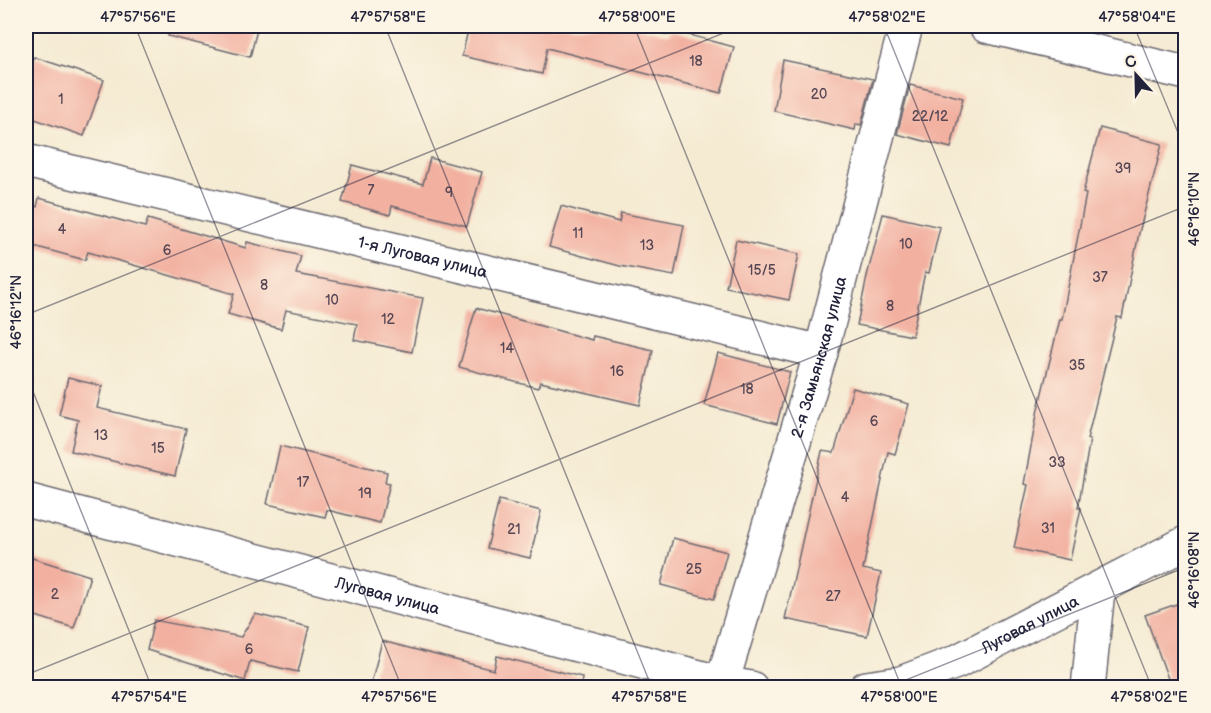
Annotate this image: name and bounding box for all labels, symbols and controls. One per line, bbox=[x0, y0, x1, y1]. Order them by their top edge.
text: 47°57'56"E bbox=[100, 8, 176, 27]
text: 47°57'58"E bbox=[350, 8, 426, 27]
text: 47°58'00"E bbox=[598, 8, 676, 27]
text: 47°58'02"E bbox=[848, 8, 926, 27]
text: 47°58'04"E bbox=[1098, 8, 1176, 27]
north arrow bbox=[1106, 45, 1166, 105]
text: С bbox=[1122, 52, 1140, 73]
house number: 18 bbox=[689, 53, 703, 70]
house number: 20 bbox=[811, 86, 827, 103]
house number: 1 bbox=[58, 91, 64, 108]
house number: 22/12 bbox=[912, 108, 949, 125]
house number: 39 bbox=[1115, 160, 1131, 177]
text: 46°16'10"N bbox=[1185, 172, 1204, 246]
house number: 7 bbox=[368, 182, 375, 199]
house number: 9 bbox=[445, 184, 453, 201]
house number: 4 bbox=[58, 221, 67, 238]
house number: 11 bbox=[573, 225, 583, 242]
street label: 1-я Луговая улица bbox=[356, 233, 489, 283]
house number: 10 bbox=[899, 236, 913, 253]
house number: 13 bbox=[640, 237, 654, 254]
house number: 6 bbox=[163, 242, 172, 259]
house number: 15/5 bbox=[748, 262, 776, 279]
house number: 37 bbox=[1092, 269, 1108, 286]
street label: 2-я Замьянская улица bbox=[788, 274, 851, 440]
text: 46°16'12"N bbox=[7, 275, 26, 349]
house number: 8 bbox=[260, 277, 268, 294]
house number: 10 bbox=[325, 292, 339, 309]
house number: 8 bbox=[886, 298, 894, 315]
house number: 12 bbox=[381, 311, 396, 328]
house number: 14 bbox=[500, 340, 514, 357]
house number: 35 bbox=[1069, 357, 1085, 374]
house number: 16 bbox=[610, 363, 624, 380]
house number: 18 bbox=[740, 381, 754, 398]
house number: 6 bbox=[870, 413, 879, 430]
house number: 13 bbox=[94, 427, 108, 444]
house number: 15 bbox=[151, 440, 165, 457]
house number: 33 bbox=[1048, 454, 1066, 471]
house number: 17 bbox=[297, 474, 309, 491]
house number: 19 bbox=[358, 485, 372, 502]
house number: 4 bbox=[841, 489, 850, 506]
house number: 31 bbox=[1041, 520, 1055, 537]
house number: 21 bbox=[507, 521, 521, 538]
text: 46°16'08"N bbox=[1185, 531, 1204, 609]
house number: 25 bbox=[686, 561, 702, 578]
street label: Луговая улица bbox=[332, 573, 442, 620]
house number: 2 bbox=[51, 586, 60, 603]
house number: 27 bbox=[825, 588, 841, 605]
street label: Луговая улица bbox=[977, 592, 1083, 659]
house number: 6 bbox=[245, 641, 254, 658]
text: 47°57'54"E bbox=[111, 688, 187, 707]
text: 47°57'56"E bbox=[361, 688, 437, 707]
text: 47°57'58"E bbox=[611, 688, 687, 707]
text: 47°58'00"E bbox=[860, 688, 938, 707]
text: 47°58'02"E bbox=[1110, 688, 1188, 707]

